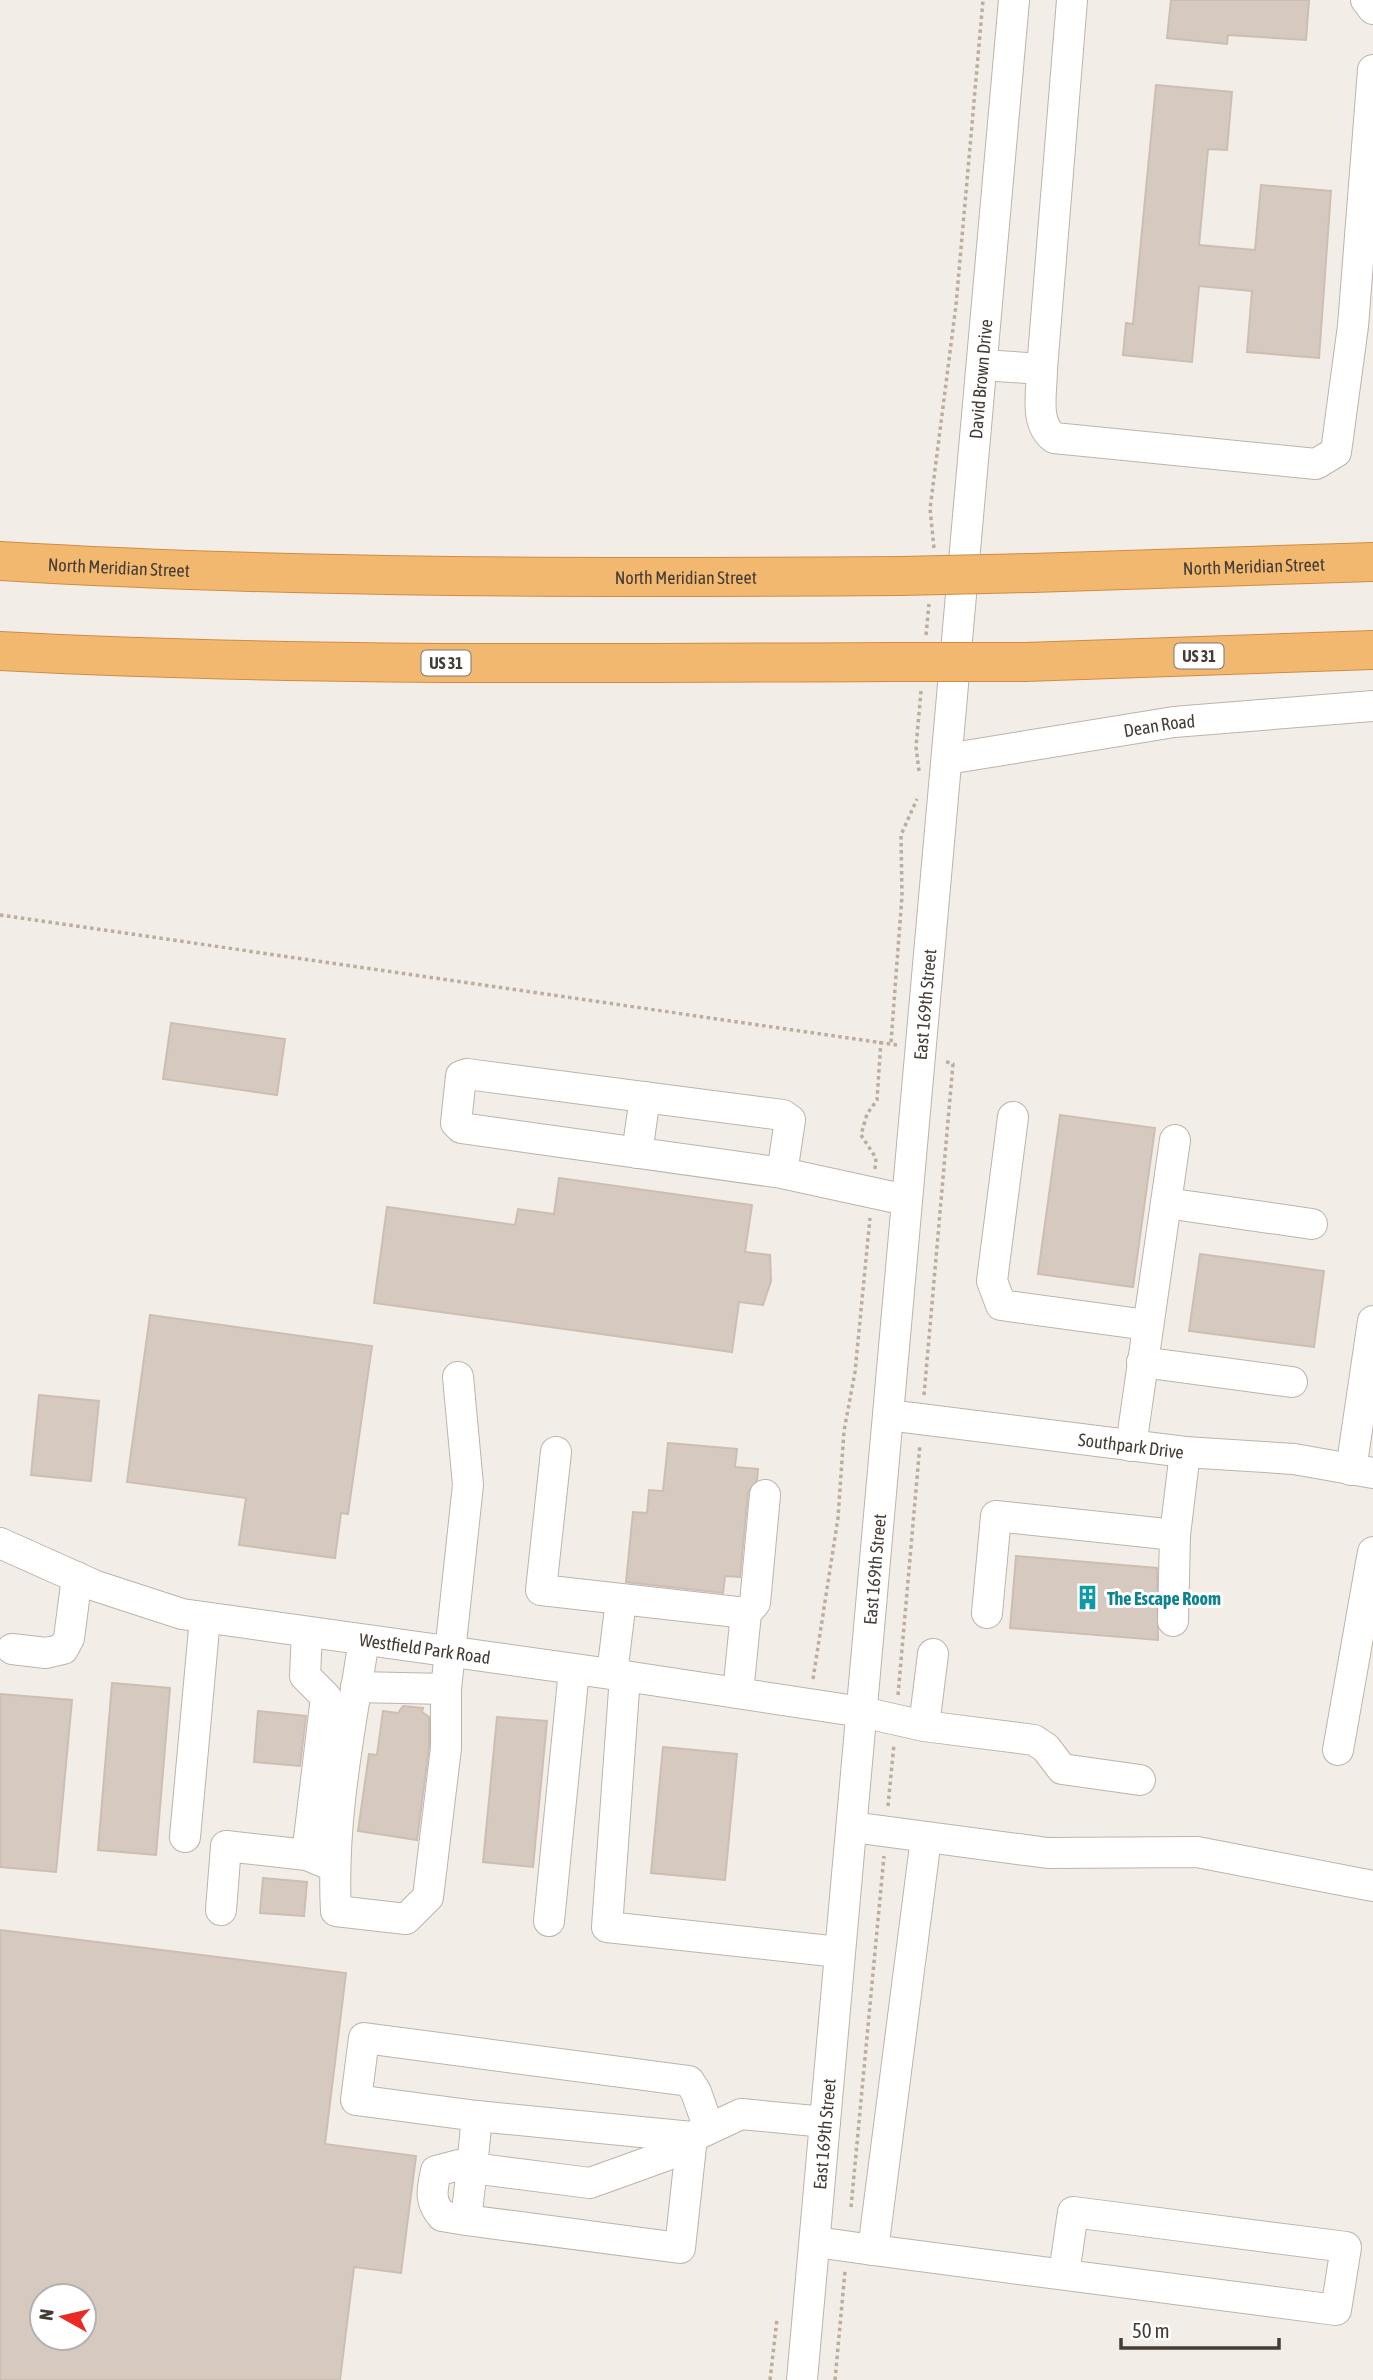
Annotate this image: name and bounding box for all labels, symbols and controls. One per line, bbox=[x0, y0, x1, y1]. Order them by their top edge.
street label: David Brown Drive bbox=[964, 318, 996, 440]
street label: North Meridian Street bbox=[47, 553, 190, 581]
street label: North Meridian Street bbox=[1183, 553, 1325, 579]
street label: North Meridian Street bbox=[615, 566, 757, 588]
road number: US 31 bbox=[1174, 643, 1224, 668]
road number: US 31 bbox=[422, 650, 471, 676]
street label: Dean Road bbox=[1122, 710, 1196, 741]
street label: East 169th Street bbox=[909, 948, 940, 1061]
street label: Southpark Drive bbox=[1077, 1428, 1185, 1462]
street label: East 169th Street bbox=[859, 1513, 890, 1626]
building icon: The Escape Room bbox=[1073, 1584, 1101, 1612]
place label: The Escape Room bbox=[1107, 1588, 1221, 1609]
street label: Westfield Park Road bbox=[358, 1628, 492, 1668]
street label: East 169th Street bbox=[809, 2078, 839, 2190]
north arrow bbox=[28, 2282, 98, 2352]
scale bar bbox=[1121, 2306, 1278, 2350]
text: N bbox=[34, 2308, 58, 2322]
text: 50 m bbox=[1132, 2318, 1170, 2342]

